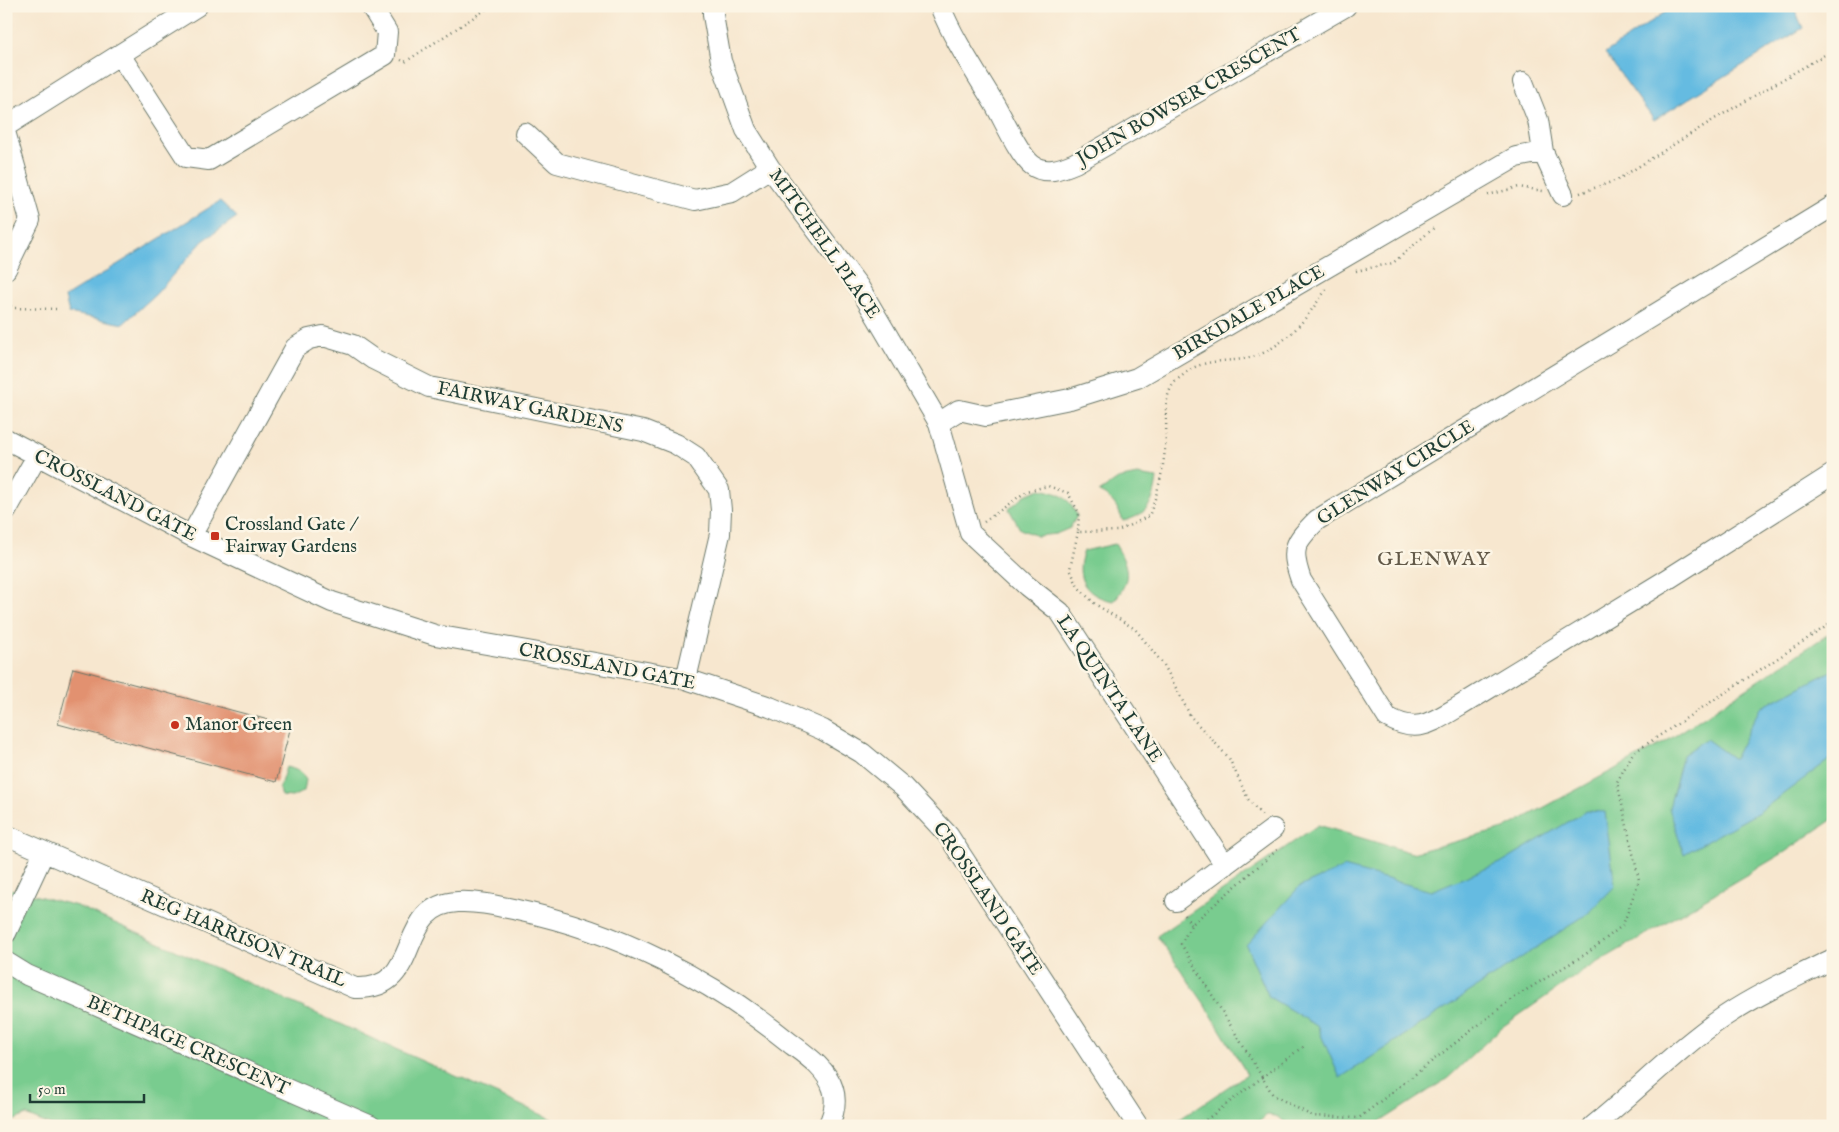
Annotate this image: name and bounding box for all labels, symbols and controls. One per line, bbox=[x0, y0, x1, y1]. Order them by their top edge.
street label: JOHN BOWSER CRESCENT bbox=[1071, 23, 1306, 172]
street label: MITCHELL PLACE bbox=[763, 164, 885, 324]
street label: BIRKDALE PLACE bbox=[1169, 260, 1329, 366]
street label: FAIRWAY GARDENS bbox=[435, 377, 625, 439]
street label: GLENWAY CIRCLE bbox=[1313, 415, 1479, 531]
street label: CROSSLAND GATE bbox=[30, 445, 200, 547]
place label: Crossland Gate / Fairway Gardens bbox=[225, 513, 360, 559]
marker: Crossland Gate / Fairway Gardens bbox=[209, 530, 221, 542]
district label: GLENWAY bbox=[1377, 547, 1491, 572]
street label: LA QUINTA LANE bbox=[1051, 611, 1167, 767]
street label: CROSSLAND GATE bbox=[517, 638, 697, 696]
place label: Manor Green bbox=[185, 713, 292, 737]
marker: Manor Green bbox=[169, 719, 181, 731]
street label: CROSSLAND GATE bbox=[927, 818, 1047, 980]
street label: REG HARRISON TRAIL bbox=[136, 885, 350, 993]
street label: BETHPAGE CRESCENT bbox=[83, 990, 293, 1102]
scale bar bbox=[30, 1072, 144, 1104]
text: 50 m bbox=[38, 1080, 66, 1099]

